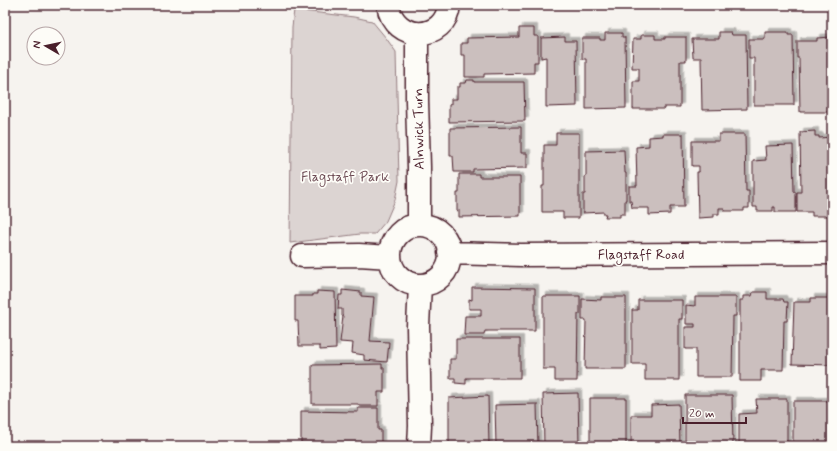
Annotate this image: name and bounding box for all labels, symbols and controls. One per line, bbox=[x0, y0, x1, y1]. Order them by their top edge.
north arrow bbox=[26, 26, 66, 66]
text: N bbox=[30, 40, 45, 49]
street label: Alnwick Turn bbox=[409, 88, 429, 170]
park label: Flagstaff Park bbox=[301, 168, 389, 187]
street label: Flagstaff Road bbox=[598, 246, 684, 265]
scale bar bbox=[683, 399, 746, 425]
text: 20 m bbox=[689, 406, 715, 422]

